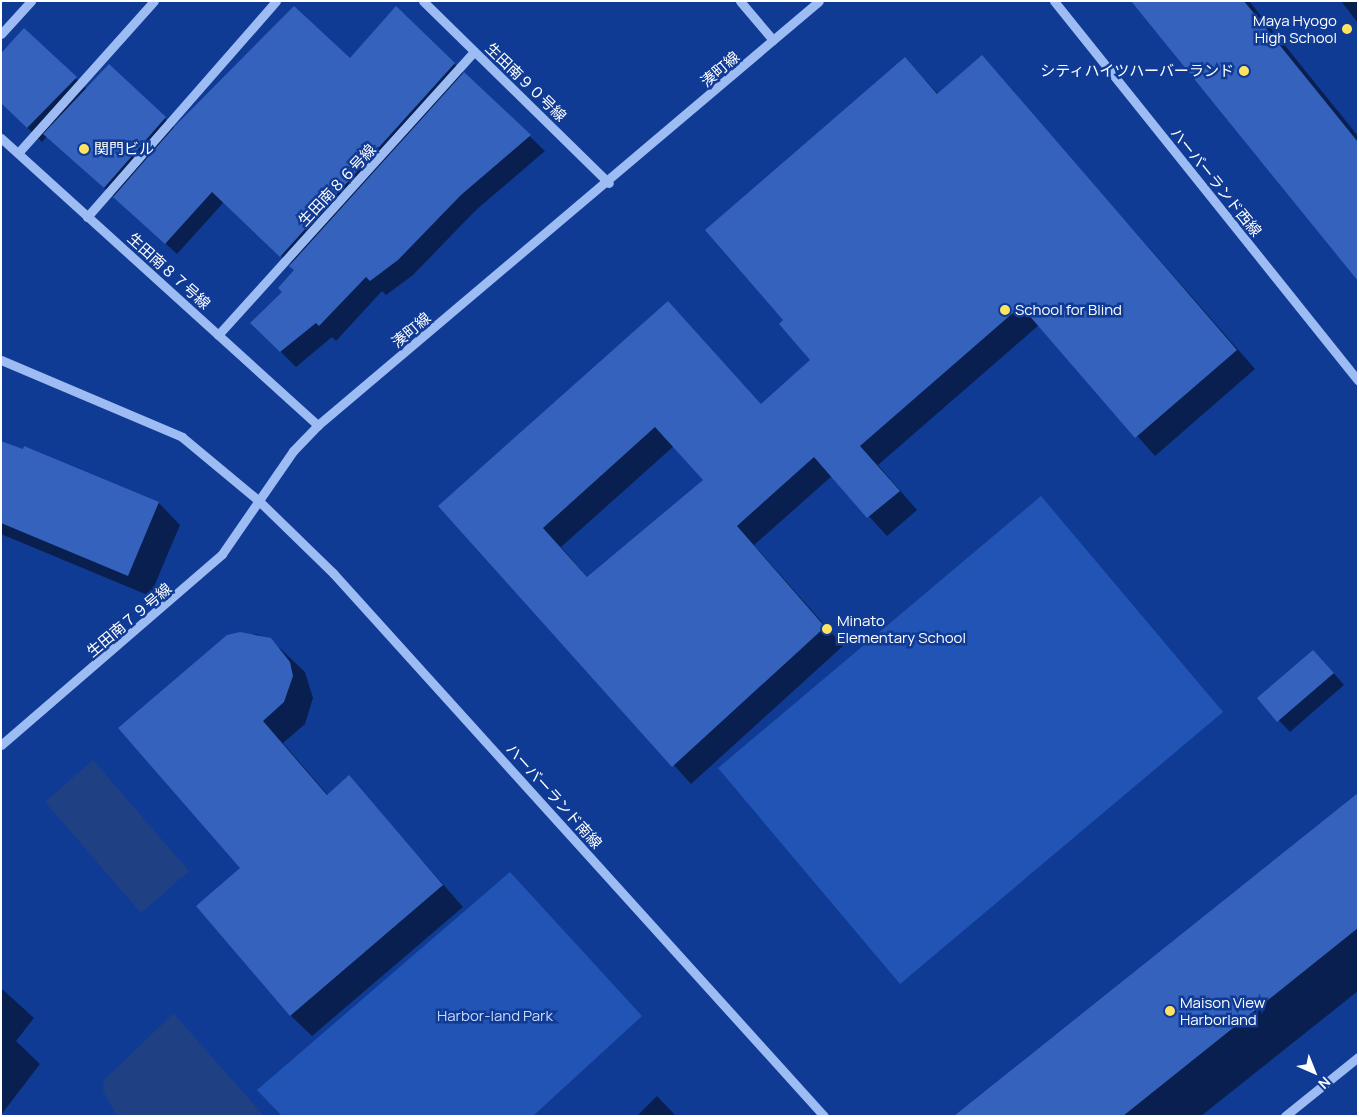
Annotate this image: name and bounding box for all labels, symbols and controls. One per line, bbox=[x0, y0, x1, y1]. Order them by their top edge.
place label: Maya Hyogo High School bbox=[1253, 11, 1337, 46]
marker: Maya Hyogo High School bbox=[1341, 23, 1353, 35]
street label: 生田南９０号線 bbox=[482, 39, 570, 125]
street label: 湊町線 bbox=[697, 47, 743, 91]
place label: シティハイツハーバーランド bbox=[1039, 62, 1234, 80]
marker: シティハイツハーバーランド bbox=[1238, 65, 1250, 77]
street label: ハーバーランド西線 bbox=[1167, 124, 1265, 240]
place label: 関門ビル bbox=[94, 140, 154, 158]
street label: 生田南８６号線 bbox=[295, 140, 379, 230]
marker: 関門ビル bbox=[78, 143, 90, 155]
street label: 生田南８７号線 bbox=[124, 229, 214, 313]
place label: School for Blind bbox=[1015, 301, 1122, 319]
marker: School for Blind bbox=[999, 304, 1011, 316]
street label: 湊町線 bbox=[388, 309, 434, 351]
street label: 生田南７９号線 bbox=[83, 579, 175, 661]
place label: Minato Elementary School bbox=[837, 611, 966, 646]
marker: Minato Elementary School bbox=[821, 623, 833, 635]
street label: ハーバーランド南線 bbox=[502, 740, 606, 852]
place label: Maison View Harborland bbox=[1180, 993, 1265, 1028]
marker: Maison View Harborland bbox=[1164, 1005, 1176, 1017]
park label: Harbor-land Park bbox=[437, 1007, 553, 1025]
north arrow bbox=[1289, 1047, 1339, 1097]
text: N bbox=[1315, 1073, 1335, 1093]

